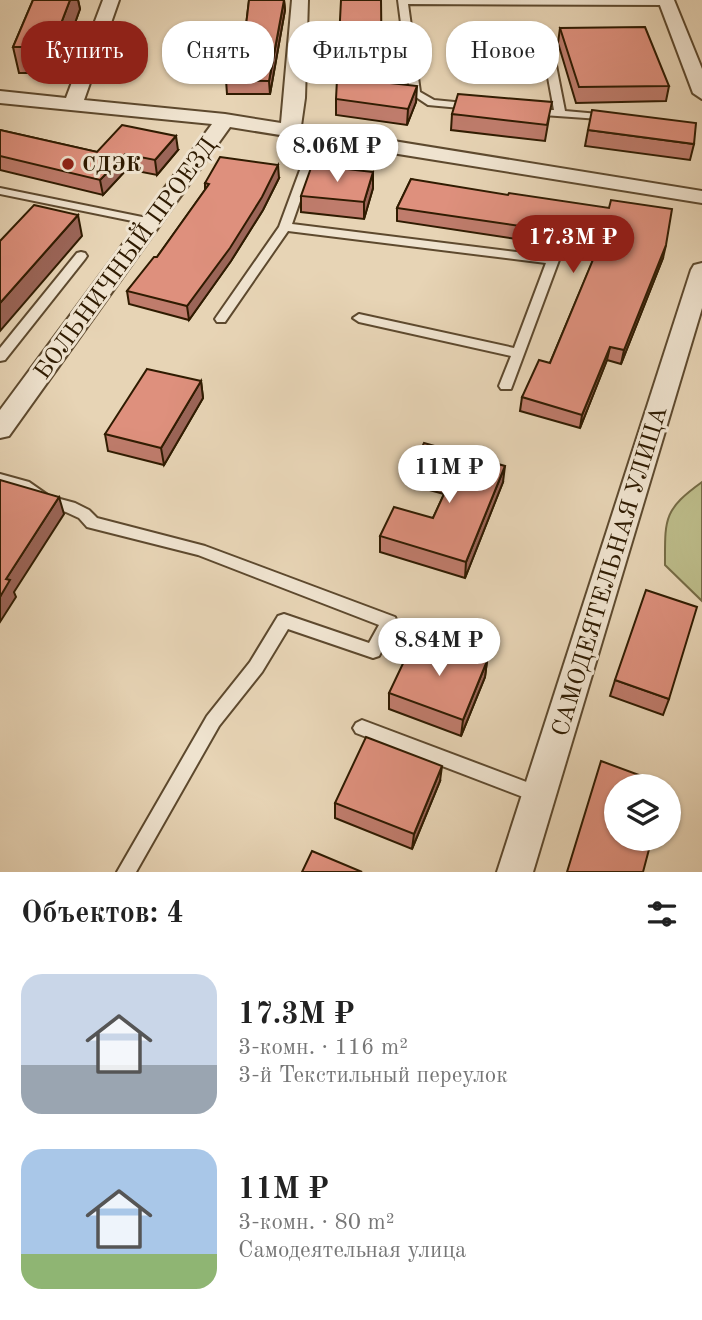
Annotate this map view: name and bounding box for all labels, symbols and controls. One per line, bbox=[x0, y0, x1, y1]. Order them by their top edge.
chip: Купить bbox=[21, 21, 148, 84]
chip: Снять bbox=[162, 21, 274, 84]
chip: Фильтры bbox=[288, 21, 432, 84]
chip: Новое bbox=[446, 21, 559, 84]
pin: 8.06M ₽ bbox=[272, 124, 402, 184]
street label: БОЛЬНИЧНЫЙ ПРОЕЗД bbox=[27, 131, 222, 385]
text: 8.06M ₽ bbox=[292, 135, 382, 158]
place label: СДЭК bbox=[82, 155, 141, 176]
marker: СДЭК bbox=[60, 156, 76, 172]
pin: 17.3M ₽ bbox=[508, 216, 638, 275]
text: 17.3M ₽ bbox=[528, 226, 618, 249]
street label: САМОДЕЯТЕЛЬНАЯ УЛИЦА bbox=[549, 404, 673, 739]
pin: 11M ₽ bbox=[400, 446, 498, 505]
text: 11M ₽ bbox=[414, 456, 484, 479]
pin: 8.84M ₽ bbox=[374, 618, 504, 678]
text: 8.84M ₽ bbox=[394, 629, 484, 652]
map controls bbox=[604, 774, 681, 851]
button: layers bbox=[604, 774, 681, 851]
icon: filters bbox=[643, 895, 681, 933]
text: Объектов: 4 bbox=[21, 899, 184, 929]
text: 17.3M ₽ bbox=[238, 1000, 355, 1030]
icon: home bbox=[77, 1002, 161, 1086]
text: 3-комн. · 116 m² bbox=[238, 1036, 408, 1059]
text: 3-й Текстильный переулок bbox=[238, 1064, 508, 1087]
text: 11M ₽ bbox=[238, 1175, 329, 1205]
icon: home bbox=[77, 1177, 161, 1261]
text: 3-комн. · 80 m² bbox=[238, 1211, 395, 1234]
text: Самодеятельная улица bbox=[238, 1239, 466, 1262]

